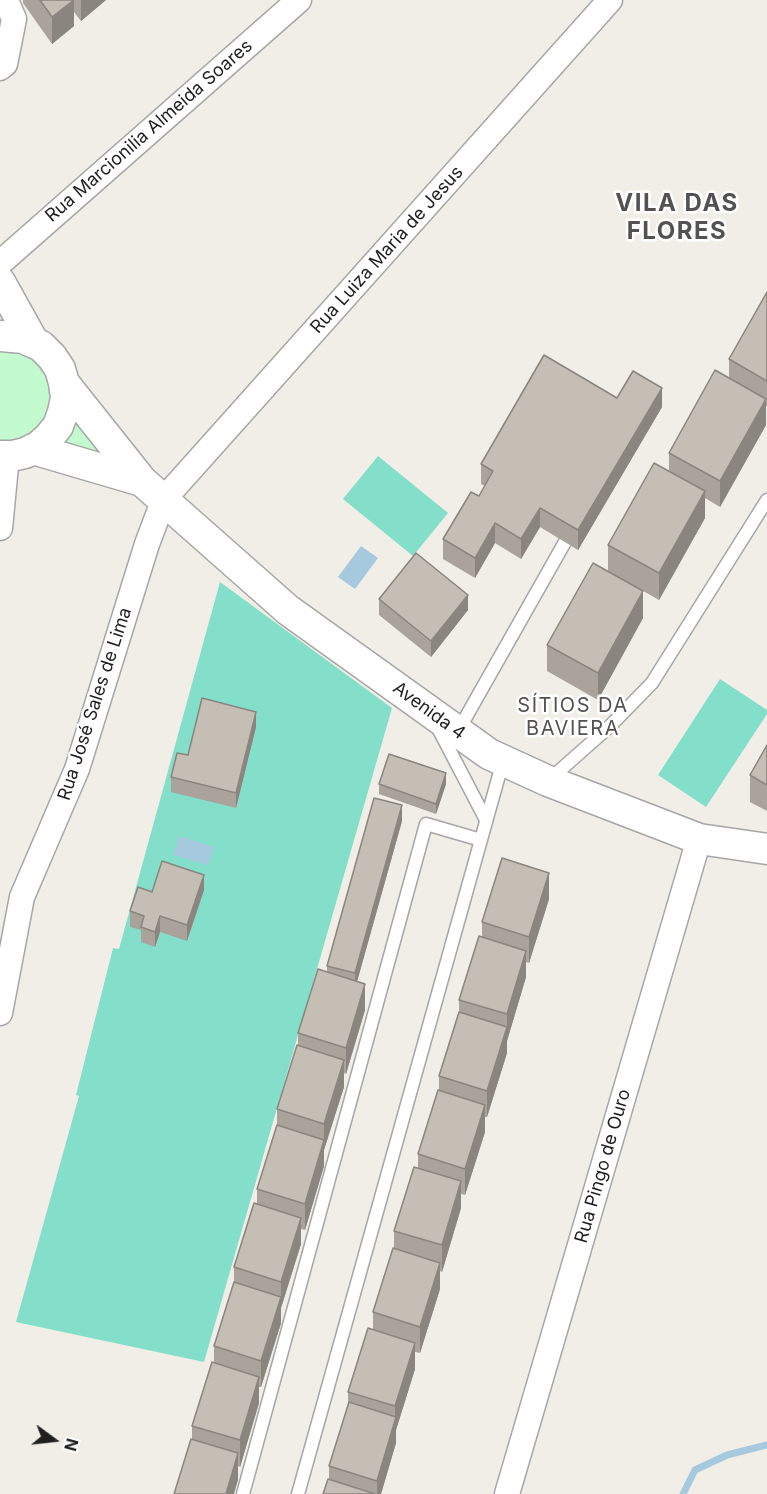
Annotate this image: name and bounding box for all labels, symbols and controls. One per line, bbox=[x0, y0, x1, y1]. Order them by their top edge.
street label: Rua Marcionilia Almeida Soares bbox=[41, 35, 257, 227]
street label: Rua Luiza Maria de Jesus bbox=[306, 162, 468, 338]
district label: VILA DAS FLORES bbox=[615, 190, 739, 246]
street label: Rua José Sales de Lima bbox=[54, 605, 136, 803]
street label: Avenida 4 bbox=[389, 677, 469, 745]
district label: SÍTIOS DA BAVIERA bbox=[517, 694, 629, 741]
street label: Rua Pingo de Ouro bbox=[571, 1087, 635, 1245]
north arrow bbox=[24, 1410, 84, 1470]
text: N bbox=[60, 1436, 83, 1453]

